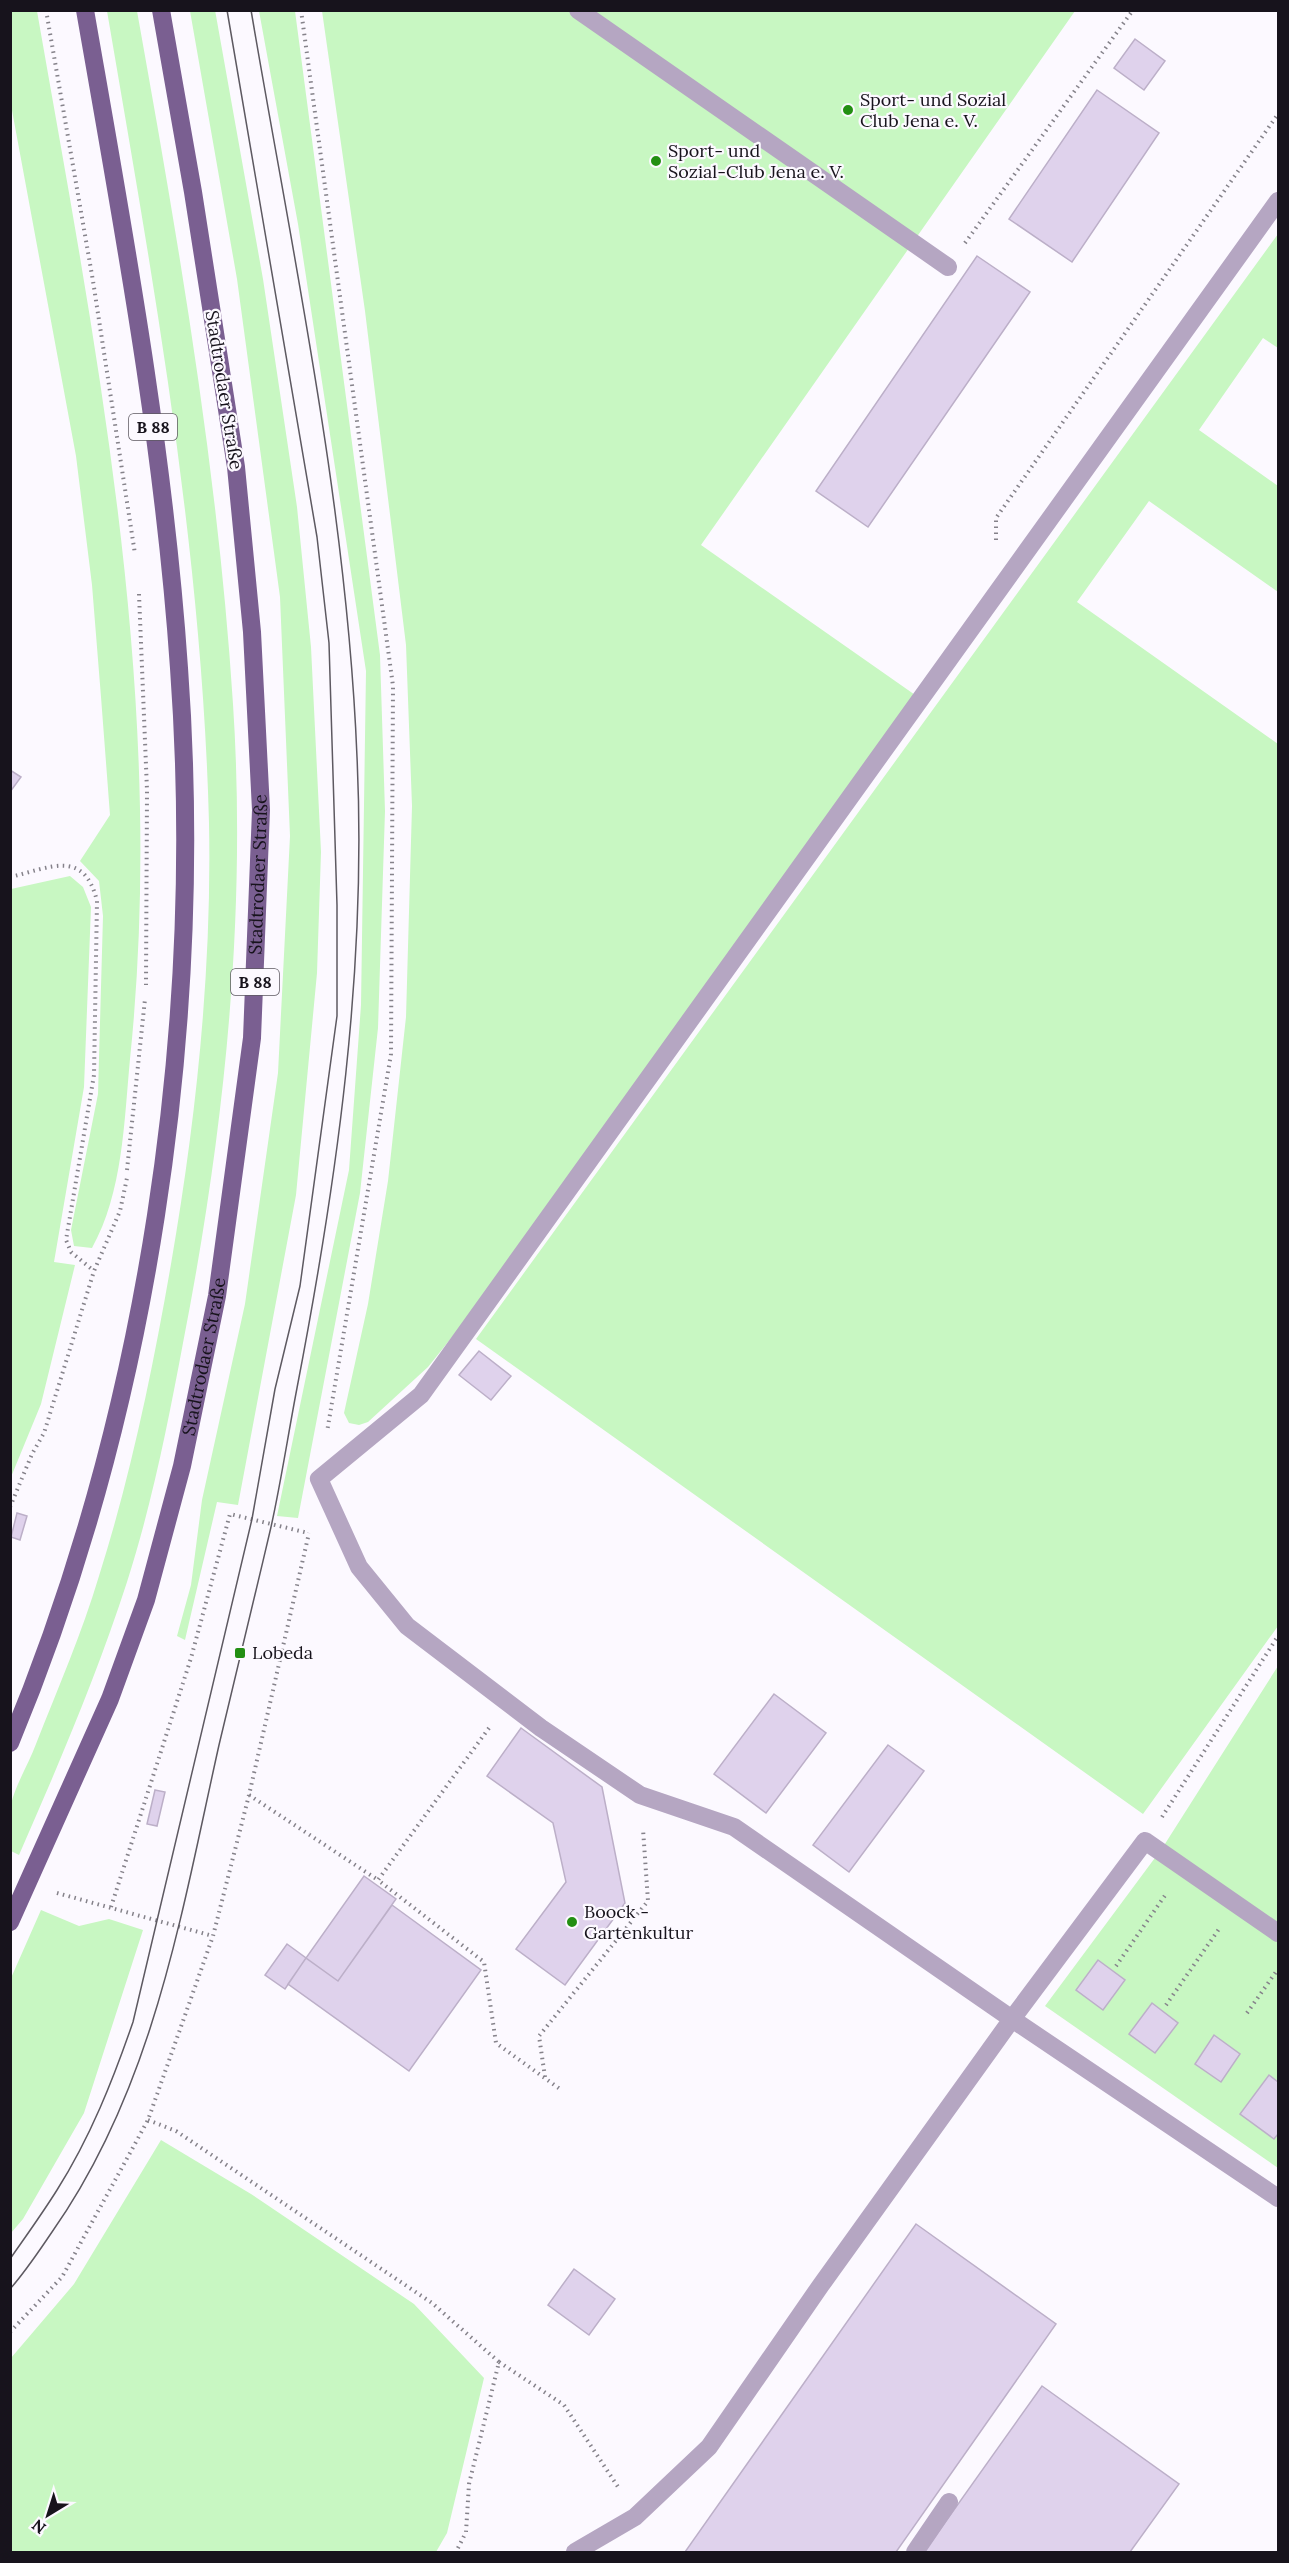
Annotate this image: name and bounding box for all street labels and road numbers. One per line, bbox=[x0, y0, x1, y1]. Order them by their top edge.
street label: Stadtrodaer Straße bbox=[201, 309, 248, 471]
road number: B 88 bbox=[129, 414, 177, 440]
street label: Stadtrodaer Straße bbox=[243, 793, 272, 955]
road number: B 88 bbox=[231, 969, 279, 995]
street label: Stadtrodaer Straße bbox=[177, 1276, 230, 1438]

